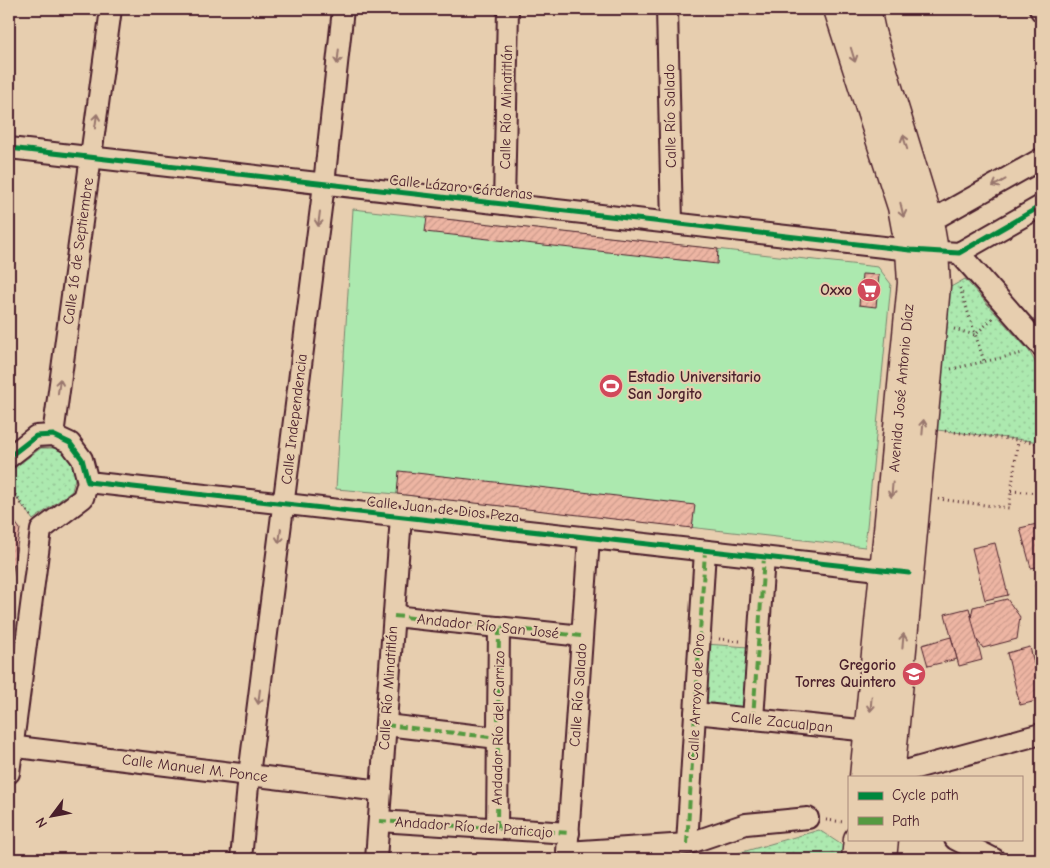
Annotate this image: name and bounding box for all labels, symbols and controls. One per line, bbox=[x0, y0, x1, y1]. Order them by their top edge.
street label: Calle Río Minatitlán bbox=[496, 45, 516, 169]
one-way arrow bbox=[848, 47, 858, 63]
one-way arrow bbox=[333, 49, 343, 65]
street label: Calle Río Salado bbox=[660, 64, 680, 168]
one-way arrow bbox=[91, 114, 101, 130]
one-way arrow bbox=[899, 135, 909, 151]
street label: Calle Lázaro Cárdenas bbox=[389, 171, 533, 203]
street label: Calle 16 de Septiembre bbox=[59, 176, 97, 326]
one-way arrow bbox=[991, 178, 1006, 188]
one-way arrow bbox=[898, 202, 907, 218]
one-way arrow bbox=[314, 210, 324, 226]
supermarket icon: Oxxo bbox=[856, 277, 882, 303]
place label: Oxxo bbox=[820, 281, 852, 299]
street label: Avenida José Antonio Díaz bbox=[885, 303, 917, 473]
street label: Calle Independencia bbox=[277, 353, 311, 485]
place label: Estadio Universitario San Jorgito bbox=[628, 368, 761, 403]
sports icon: Estadio Universitario San Jorgito bbox=[598, 373, 624, 399]
one-way arrow bbox=[54, 379, 64, 395]
one-way arrow bbox=[918, 419, 927, 435]
one-way arrow bbox=[887, 482, 897, 498]
street label: Calle Juan de Dios Peza bbox=[366, 492, 520, 526]
one-way arrow bbox=[274, 528, 284, 544]
street label: Andador Río San José bbox=[416, 610, 560, 642]
street label: Calle Río Minatitlán bbox=[375, 625, 401, 751]
street label: Calle Arroyo de Oro bbox=[684, 633, 708, 761]
one-way arrow bbox=[898, 633, 908, 649]
street label: Calle Río Salado bbox=[565, 642, 591, 748]
street label: Andador Río del Carrizo bbox=[488, 650, 508, 806]
place label: Gregorio Torres Quintero bbox=[795, 656, 896, 691]
school or university icon: Gregorio Torres Quintero bbox=[901, 661, 927, 687]
one-way arrow bbox=[254, 689, 264, 705]
one-way arrow bbox=[866, 696, 876, 712]
street label: Calle Zacualpan bbox=[730, 708, 834, 736]
street label: Calle Manuel M. Ponce bbox=[121, 750, 269, 786]
legend bbox=[848, 776, 1022, 840]
text: Cycle path bbox=[892, 786, 959, 804]
north arrow bbox=[28, 790, 78, 840]
text: Path bbox=[892, 812, 920, 830]
street label: Andador Río del Paticajo bbox=[394, 813, 554, 842]
text: N bbox=[32, 814, 51, 831]

